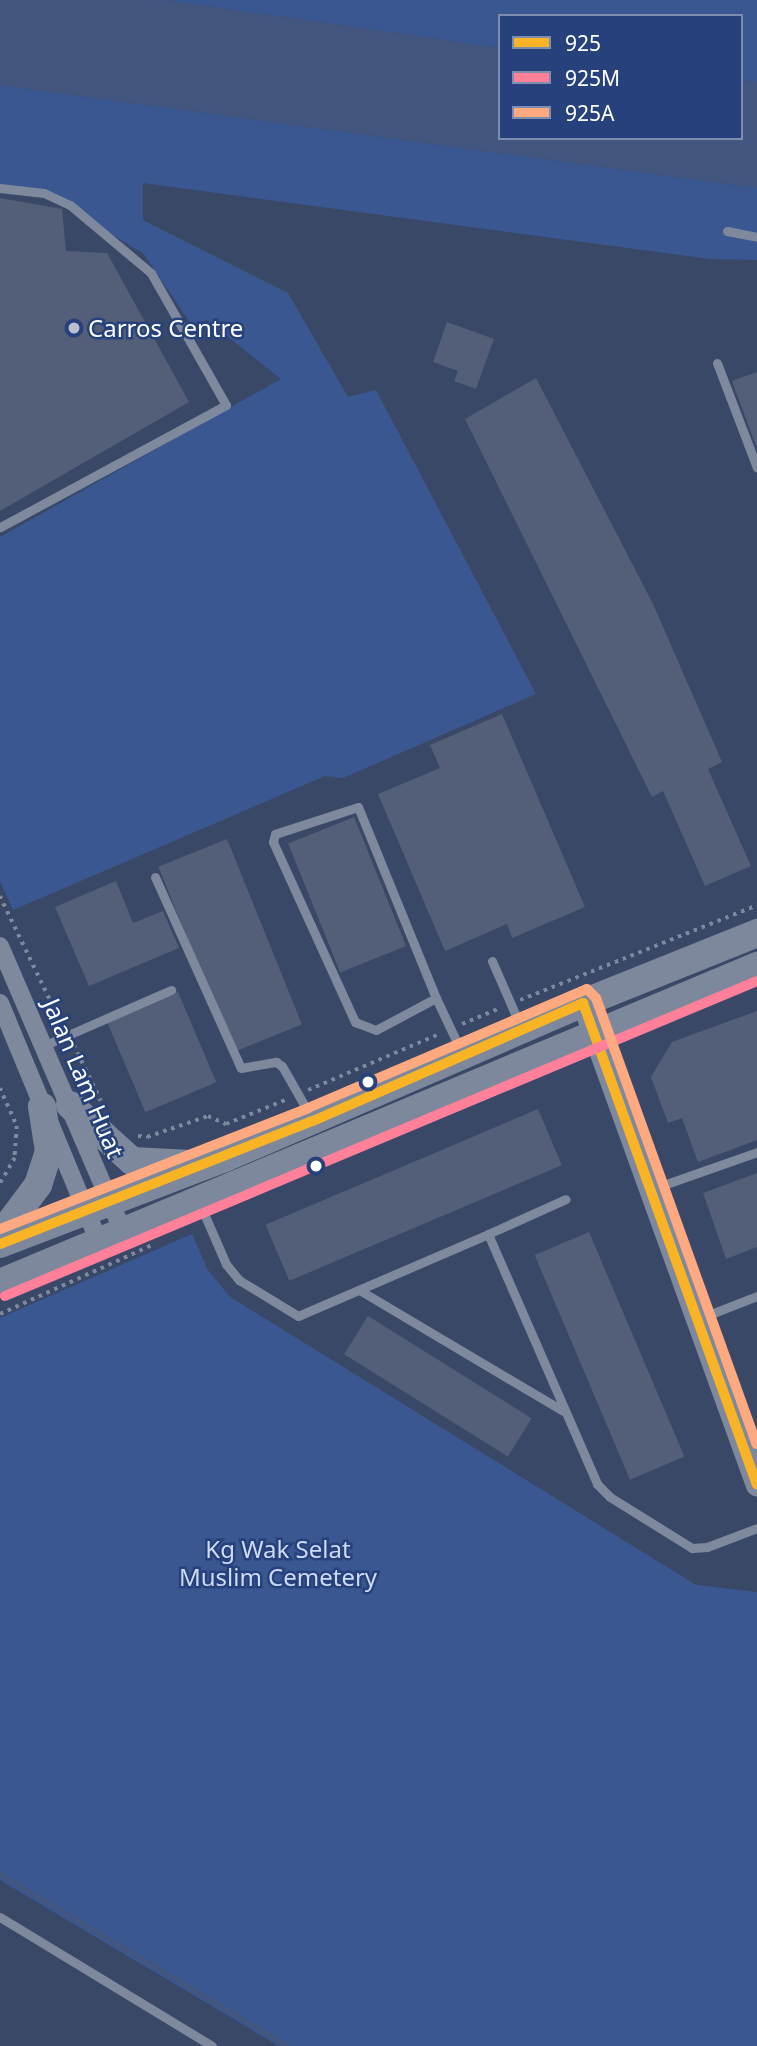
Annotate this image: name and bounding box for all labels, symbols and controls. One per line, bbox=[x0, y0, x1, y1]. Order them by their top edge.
legend bbox=[498, 14, 743, 140]
text: 925 bbox=[565, 29, 601, 57]
text: 925M bbox=[565, 64, 620, 92]
text: 925A bbox=[565, 99, 614, 127]
place label: Carros Centre bbox=[88, 314, 243, 342]
marker: Carros Centre bbox=[66, 320, 82, 336]
street label: Jalan Lam Huat bbox=[37, 994, 131, 1162]
unlabelled marker bbox=[361, 1075, 375, 1089]
unlabelled marker bbox=[309, 1159, 323, 1173]
park label: Kg Wak Selat Muslim Cemetery bbox=[179, 1535, 377, 1591]

